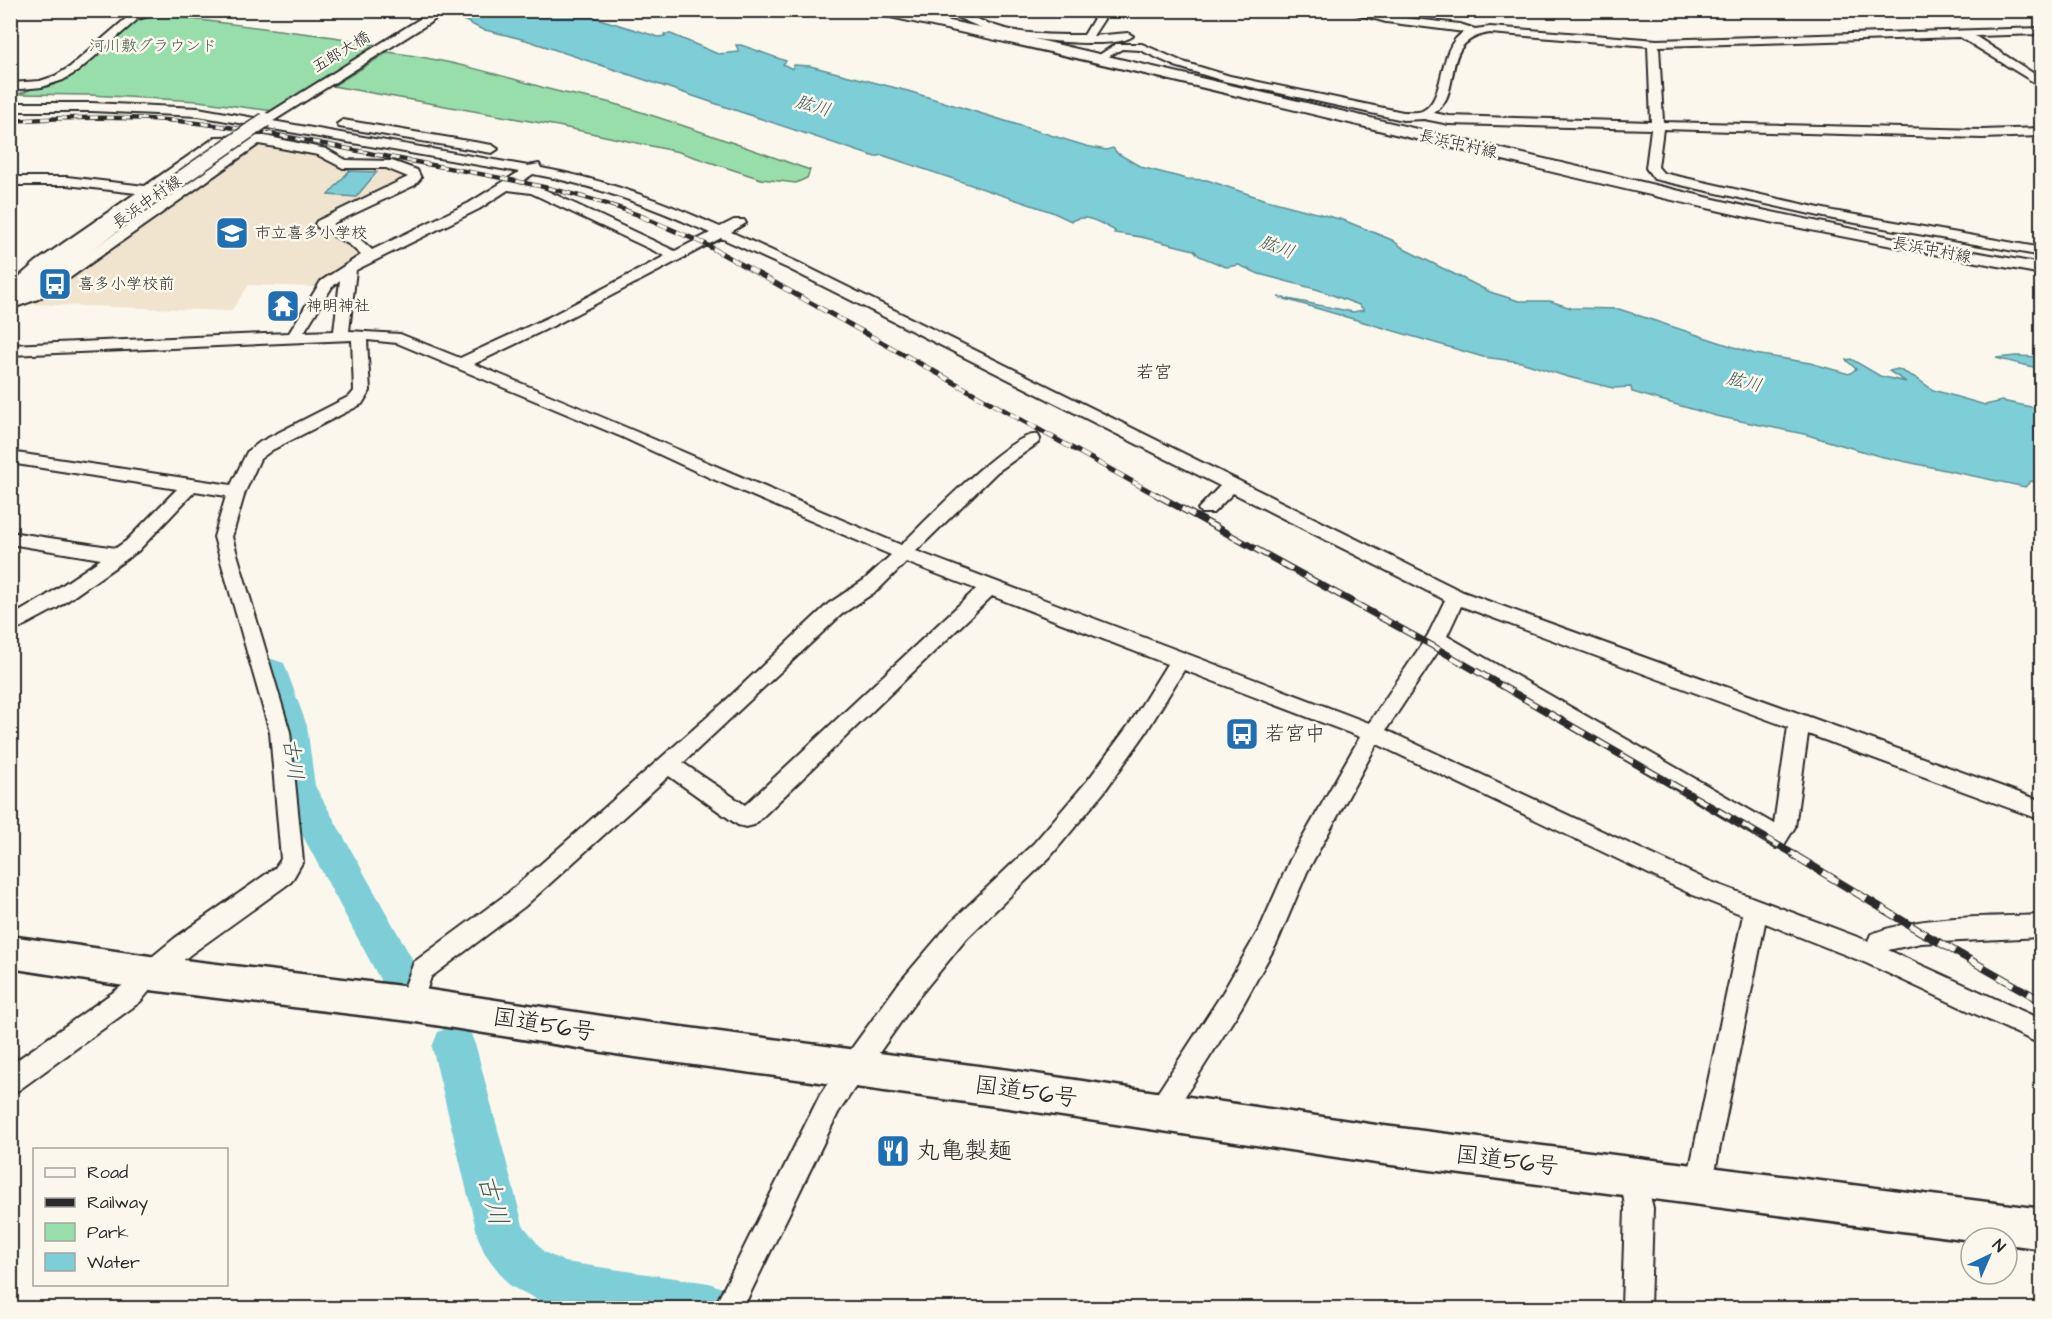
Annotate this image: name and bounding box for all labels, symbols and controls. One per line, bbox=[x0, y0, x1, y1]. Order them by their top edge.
street label: 五郎大橋 bbox=[308, 26, 374, 78]
park label: 河川敷グラウンド bbox=[89, 35, 217, 57]
water label: 肱川 bbox=[792, 89, 834, 123]
street label: 長浜中村線 bbox=[1417, 124, 1499, 164]
street label: 長浜中村線 bbox=[108, 170, 186, 234]
school or university icon: 市立喜多小学校 bbox=[214, 215, 250, 251]
place label: 市立喜多小学校 bbox=[255, 222, 367, 244]
water label: 肱川 bbox=[1256, 229, 1298, 265]
street label: 長浜中村線 bbox=[1891, 232, 1973, 268]
bus stop icon: 喜多小学校前 bbox=[37, 266, 73, 302]
place label: 喜多小学校前 bbox=[78, 273, 174, 295]
temple icon: 神明神社 bbox=[265, 288, 301, 324]
place label: 神明神社 bbox=[306, 295, 370, 317]
district label: 若宮 bbox=[1136, 360, 1172, 385]
water label: 肱川 bbox=[1724, 366, 1764, 398]
bus stop icon: 若宮中 bbox=[1224, 716, 1260, 752]
place label: 若宮中 bbox=[1265, 720, 1325, 748]
water label: 古川 bbox=[276, 736, 310, 782]
street label: 国道56号 bbox=[490, 1000, 598, 1050]
street label: 国道56号 bbox=[972, 1068, 1080, 1116]
restaurant icon: 丸亀製麺 bbox=[875, 1133, 911, 1169]
place label: 丸亀製麺 bbox=[916, 1134, 1012, 1168]
street label: 国道56号 bbox=[1453, 1138, 1561, 1184]
legend bbox=[33, 1148, 228, 1286]
text: Road bbox=[87, 1160, 128, 1185]
water label: 古川 bbox=[469, 1170, 517, 1230]
text: Railway bbox=[87, 1190, 148, 1216]
text: Park bbox=[87, 1220, 129, 1245]
north arrow bbox=[1959, 1226, 2019, 1286]
text: N bbox=[1987, 1235, 2010, 1257]
text: Water bbox=[87, 1250, 140, 1275]

